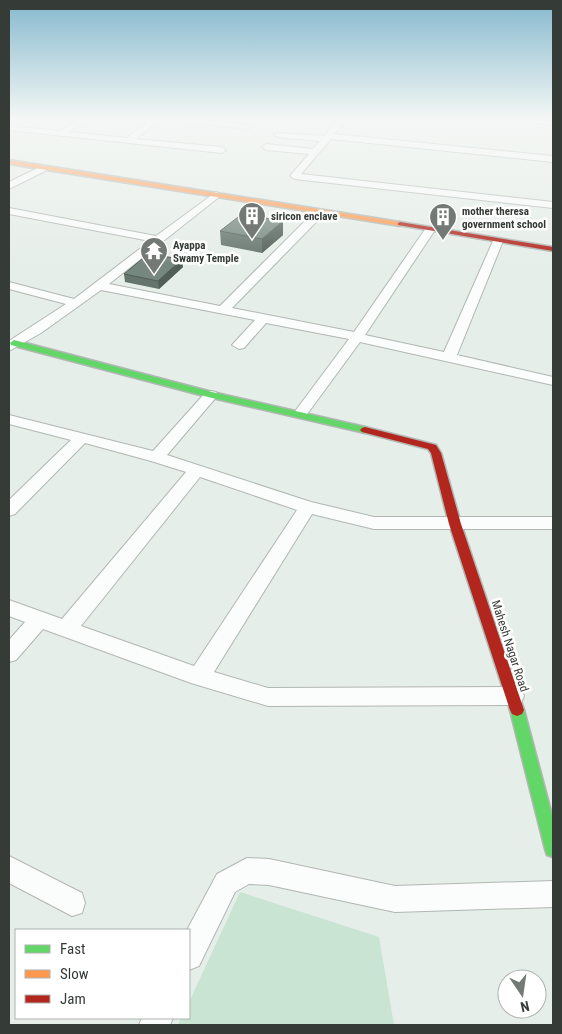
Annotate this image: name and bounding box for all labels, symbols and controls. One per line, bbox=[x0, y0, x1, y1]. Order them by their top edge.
building icon: siricon enclave bbox=[237, 201, 267, 240]
building icon: mother theresa government school bbox=[428, 202, 458, 241]
place label: mother theresa government school bbox=[462, 205, 546, 231]
place label: siricon enclave bbox=[271, 210, 337, 223]
temple icon: Ayappa Swamy Temple bbox=[139, 236, 169, 275]
place label: Ayappa Swamy Temple bbox=[173, 239, 239, 265]
street label: Mahesh Nagar Road bbox=[489, 598, 531, 694]
legend bbox=[15, 929, 190, 1019]
text: Fast bbox=[60, 940, 85, 958]
text: Slow bbox=[60, 965, 89, 983]
north arrow bbox=[497, 969, 547, 1019]
text: Jam bbox=[60, 990, 86, 1008]
text: N bbox=[519, 998, 531, 1015]

